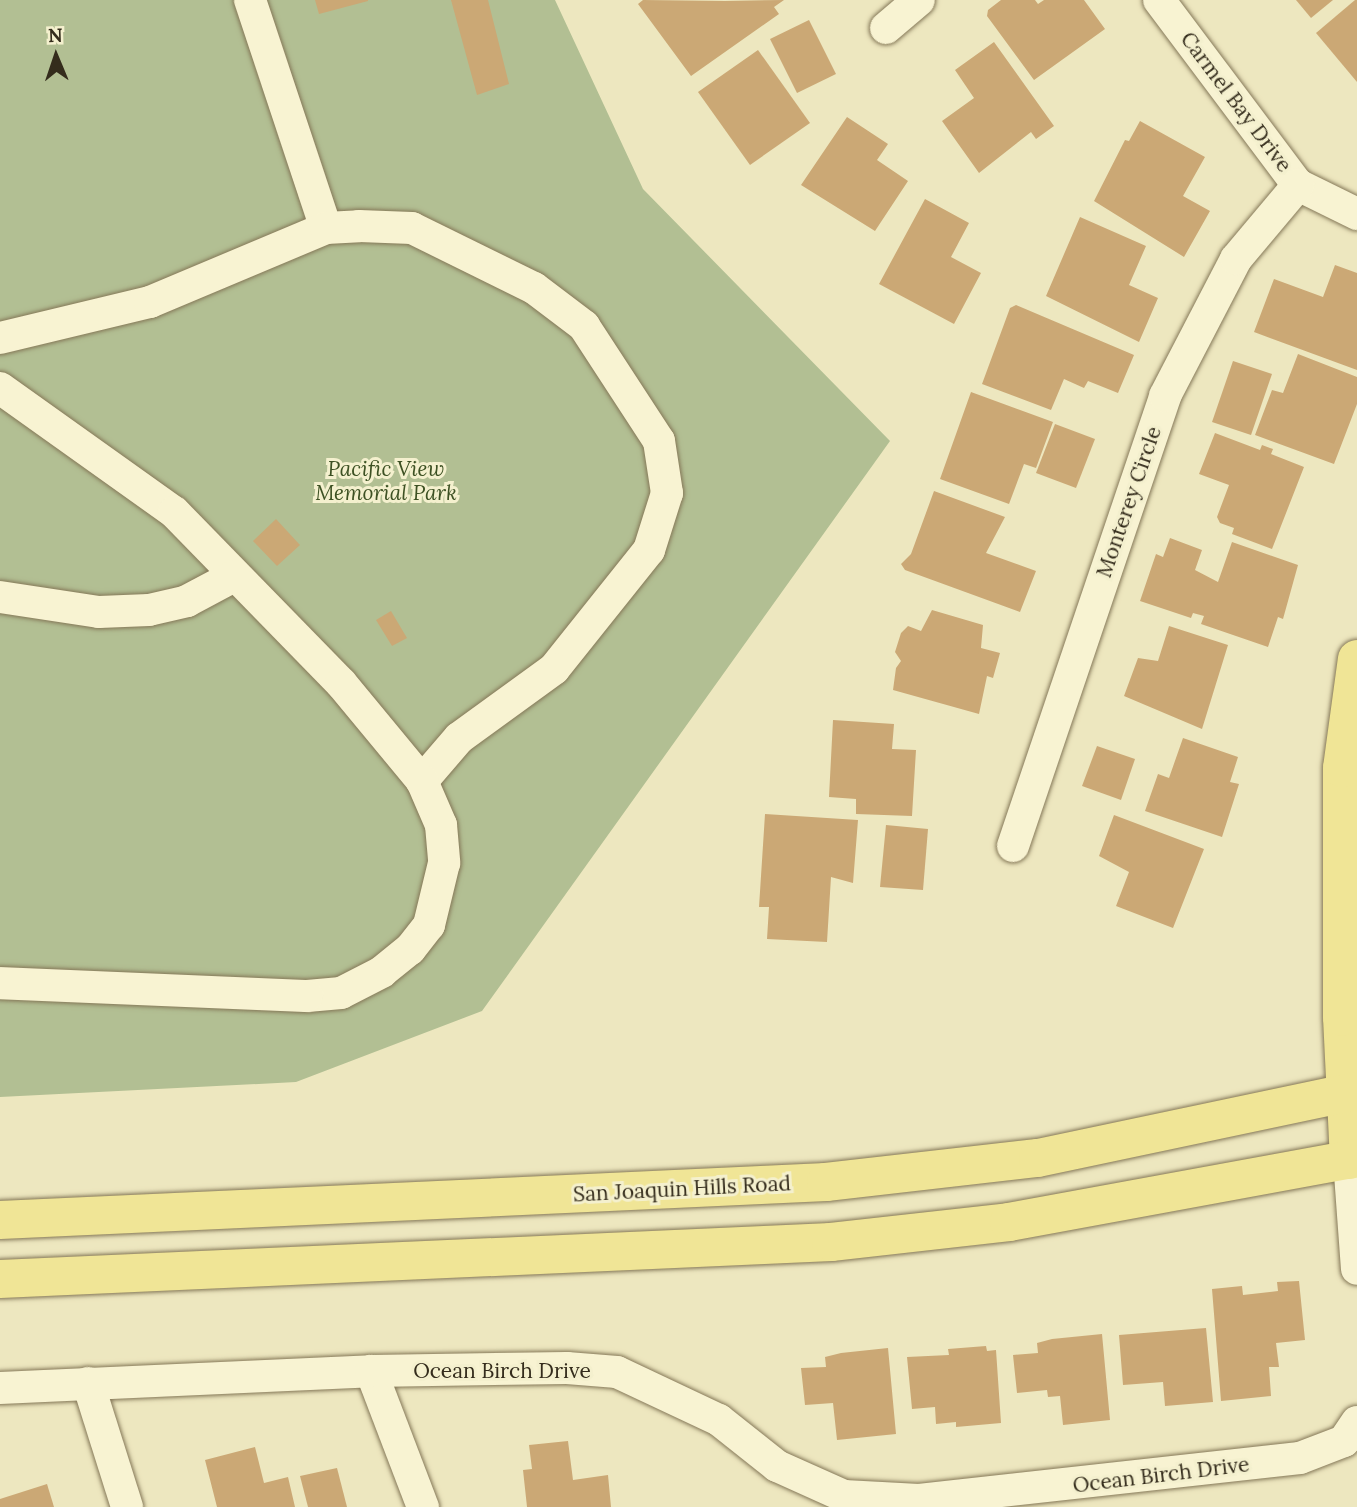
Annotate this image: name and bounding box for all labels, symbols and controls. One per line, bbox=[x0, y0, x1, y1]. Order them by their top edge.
north arrow bbox=[21, 21, 91, 91]
text: N bbox=[48, 23, 63, 47]
street label: Carmel Bay Drive bbox=[1175, 27, 1297, 177]
street label: Monterey Circle bbox=[1091, 423, 1167, 581]
park label: Pacific View Memorial Park bbox=[315, 456, 457, 506]
street label: San Joaquin Hills Road bbox=[572, 1171, 792, 1207]
street label: Ocean Birch Drive bbox=[413, 1358, 591, 1384]
street label: Ocean Birch Drive bbox=[1071, 1452, 1251, 1498]

